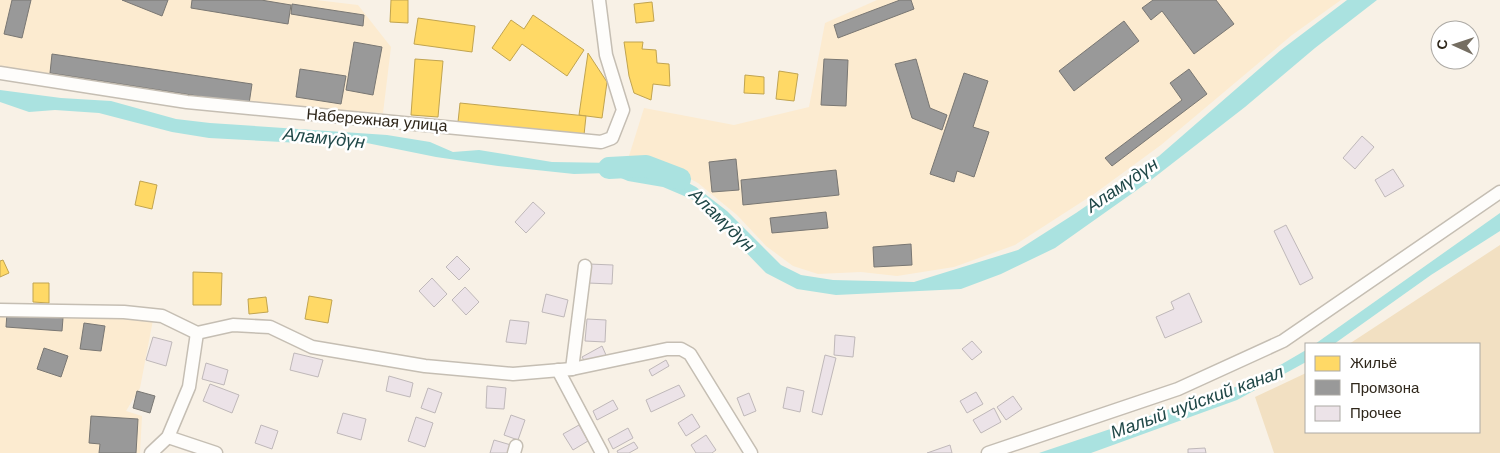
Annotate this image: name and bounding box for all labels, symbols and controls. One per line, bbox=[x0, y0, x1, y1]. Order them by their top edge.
north arrow bbox=[1430, 20, 1480, 70]
text: С bbox=[1434, 39, 1450, 50]
street label: Набережная улица bbox=[306, 105, 448, 135]
water label: Аламүдүн bbox=[281, 124, 366, 152]
water label: Аламүдүн bbox=[1081, 154, 1162, 217]
water label: Аламүдүн bbox=[685, 184, 759, 256]
legend bbox=[1305, 343, 1480, 433]
text: Жильё bbox=[1350, 354, 1397, 371]
water label: Малый чуйский канал bbox=[1108, 361, 1286, 443]
text: Промзона bbox=[1350, 379, 1420, 396]
text: Прочее bbox=[1350, 404, 1402, 421]

